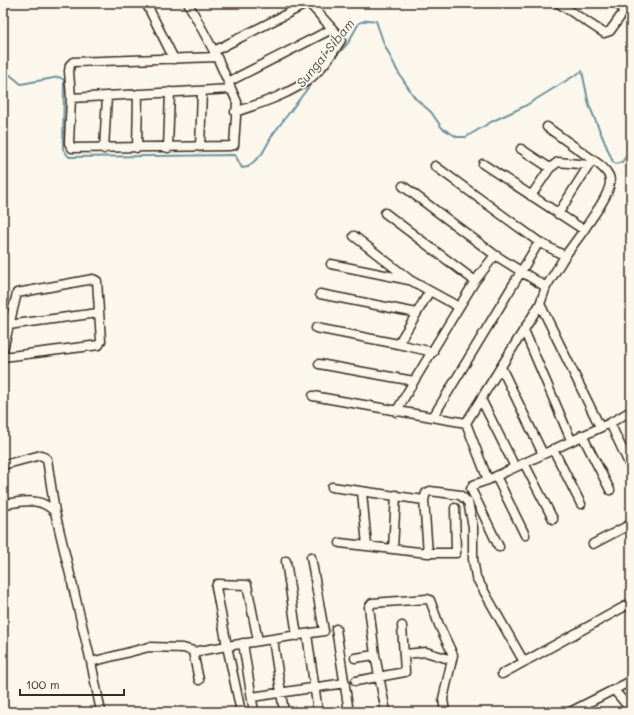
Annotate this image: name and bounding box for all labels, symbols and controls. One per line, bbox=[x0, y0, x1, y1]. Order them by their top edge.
water label: Sungai Sibam bbox=[292, 15, 357, 90]
scale bar bbox=[20, 671, 124, 697]
text: 100 m bbox=[26, 676, 60, 692]

